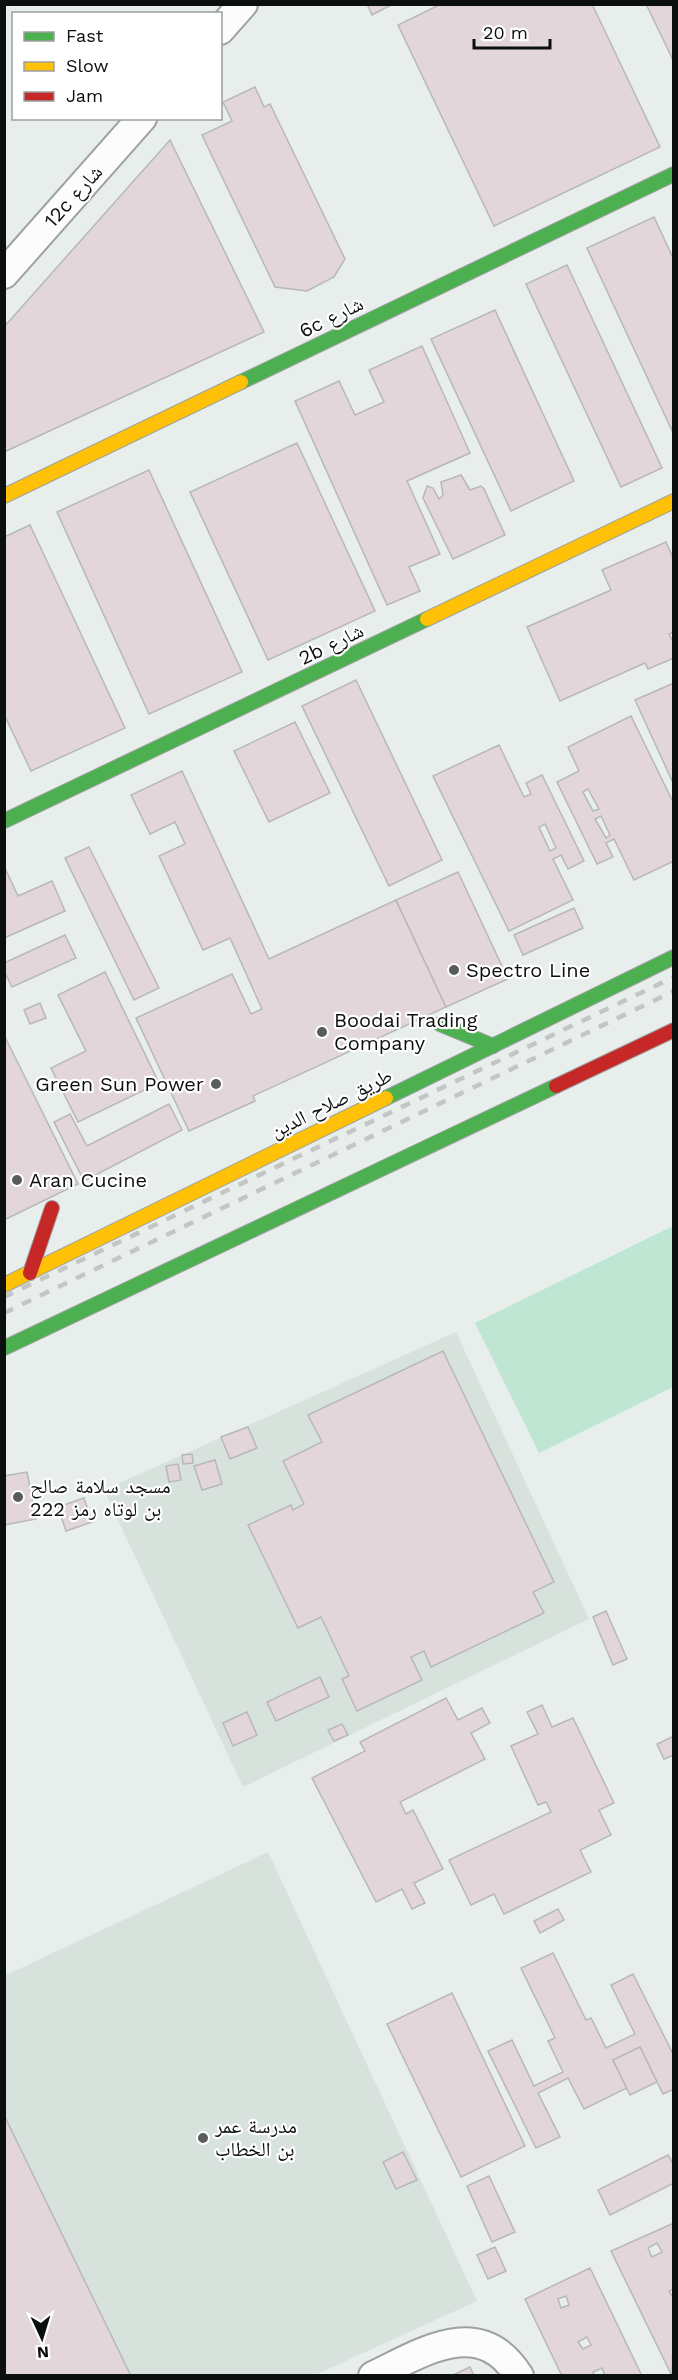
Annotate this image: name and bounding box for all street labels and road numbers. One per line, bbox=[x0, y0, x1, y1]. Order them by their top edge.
street label: 12c شارع bbox=[39, 160, 108, 233]
street label: 6c شارع bbox=[295, 291, 367, 344]
street label: 2b شارع bbox=[295, 618, 368, 671]
street label: طريق صلاح الدين bbox=[266, 1063, 396, 1144]

